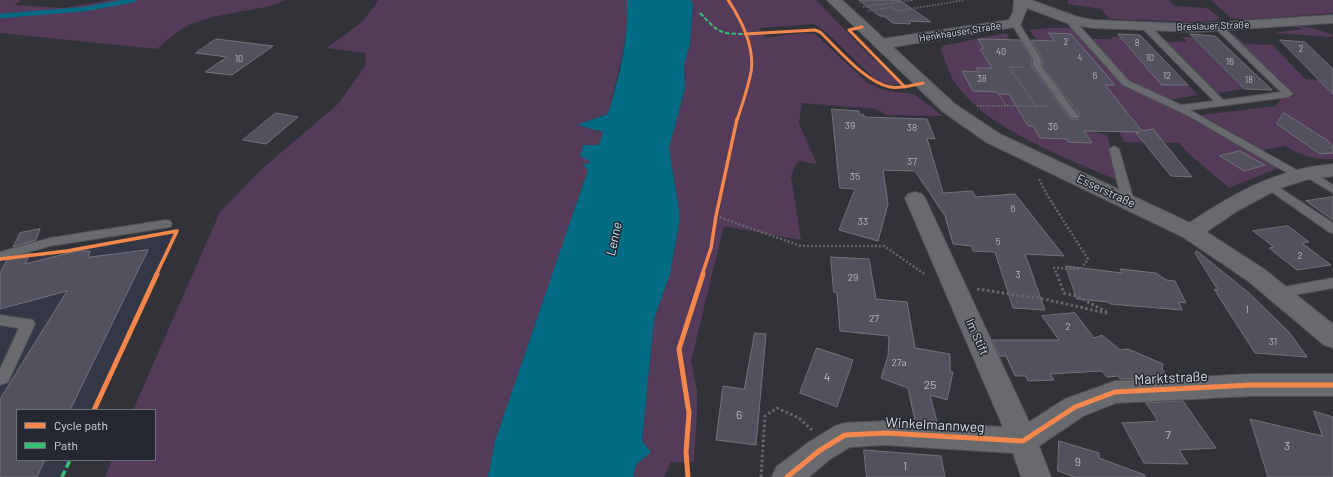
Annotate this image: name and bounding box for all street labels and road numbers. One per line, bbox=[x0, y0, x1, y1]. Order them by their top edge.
street label: Breslauer Straße bbox=[1176, 19, 1250, 33]
street label: Henkhauser Straße bbox=[918, 20, 1002, 44]
street label: Esserstraße bbox=[1074, 171, 1138, 211]
street label: Im Stift bbox=[963, 316, 991, 358]
street label: Marktstraße bbox=[1134, 368, 1208, 388]
street label: Winkelmannweg bbox=[885, 414, 985, 436]

